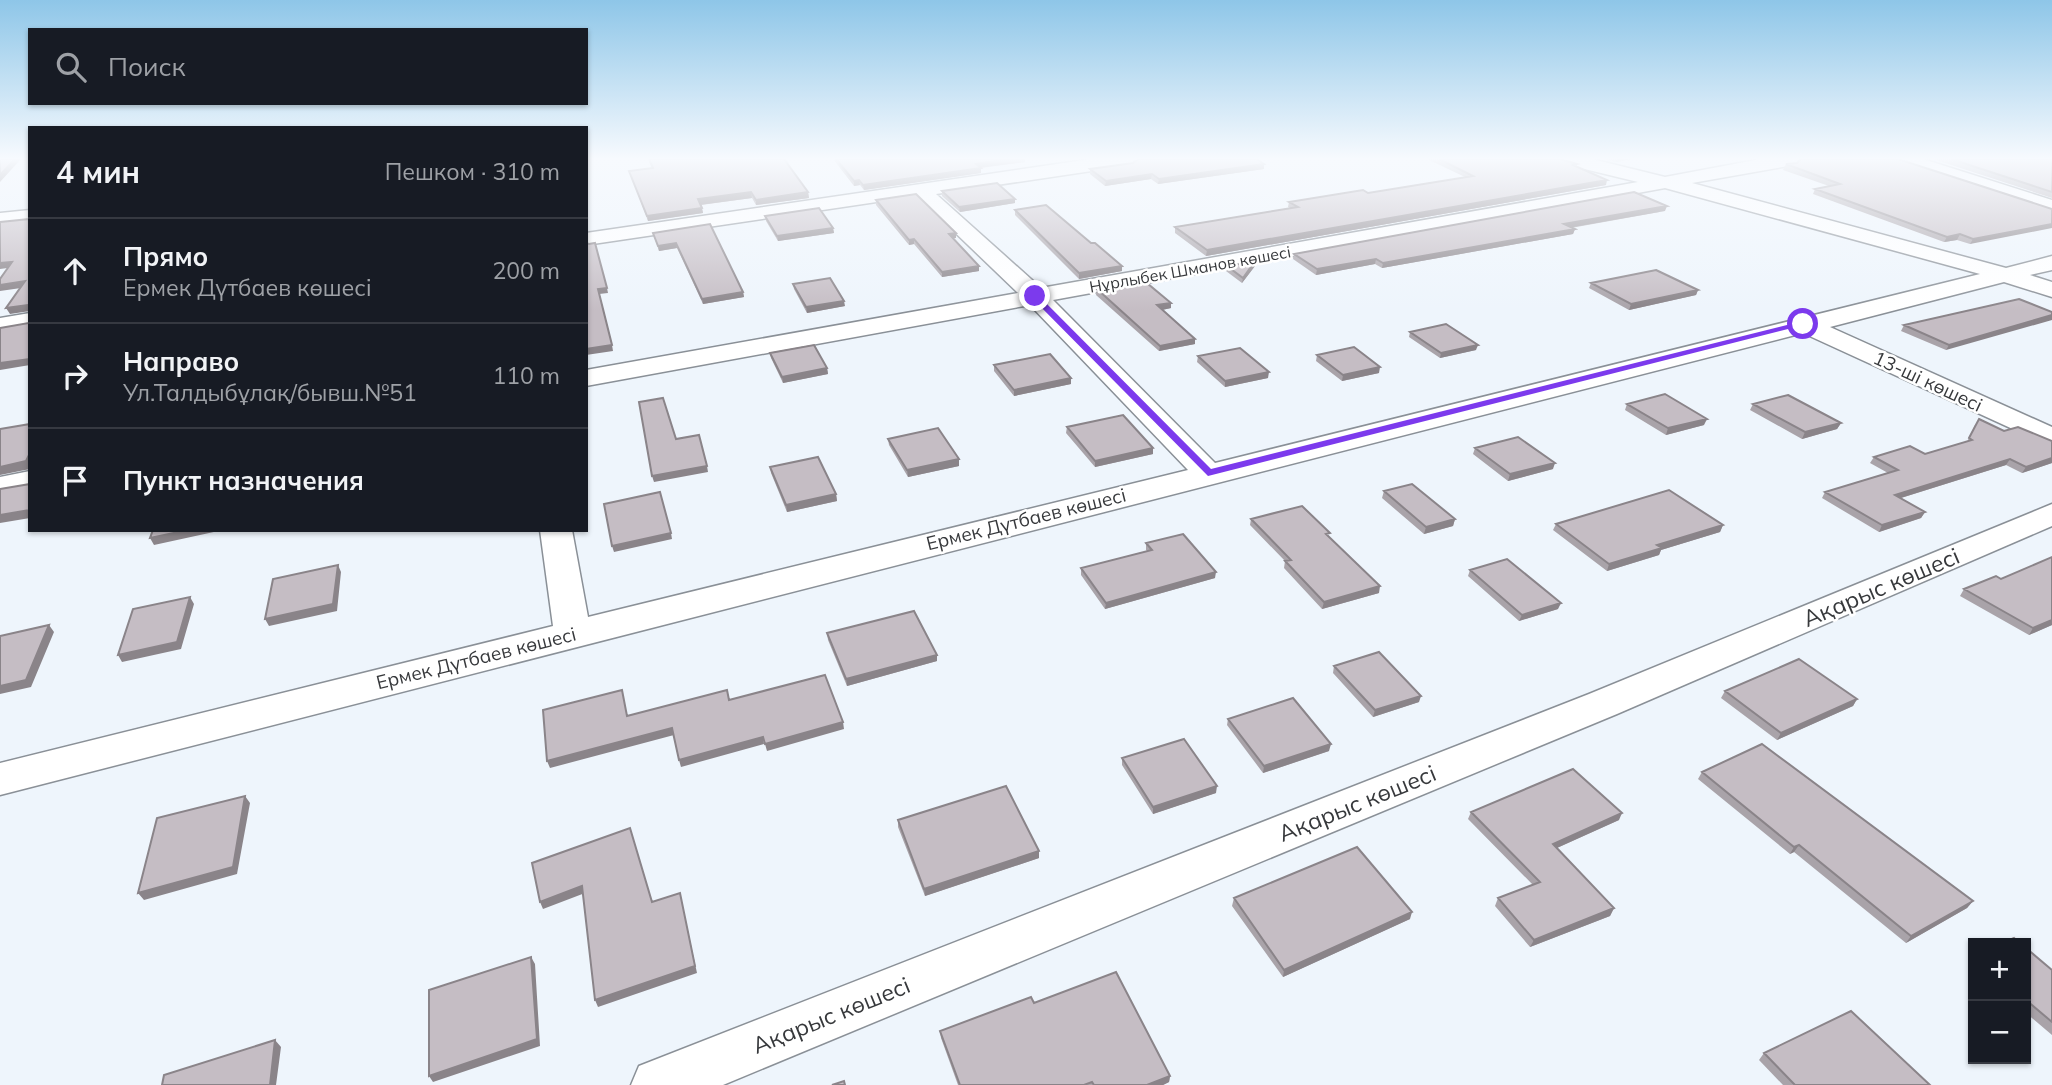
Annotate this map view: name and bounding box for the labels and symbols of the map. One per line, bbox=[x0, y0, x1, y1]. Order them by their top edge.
street label: Нұрлыбек Шманов көшесі bbox=[1088, 241, 1292, 297]
route end bbox=[1019, 280, 1050, 311]
route start bbox=[1787, 308, 1818, 339]
street label: 13-ші көшесi bbox=[1870, 345, 1986, 417]
street label: Ермек Дүтбаев көшесi bbox=[924, 483, 1128, 555]
street label: Ақарыс көшесi bbox=[1798, 541, 1964, 633]
street label: Ермек Дүтбаев көшесi bbox=[374, 622, 578, 694]
street label: Ақарыс көшесi bbox=[1274, 758, 1440, 848]
street label: Ақарыс көшесi bbox=[748, 970, 914, 1060]

